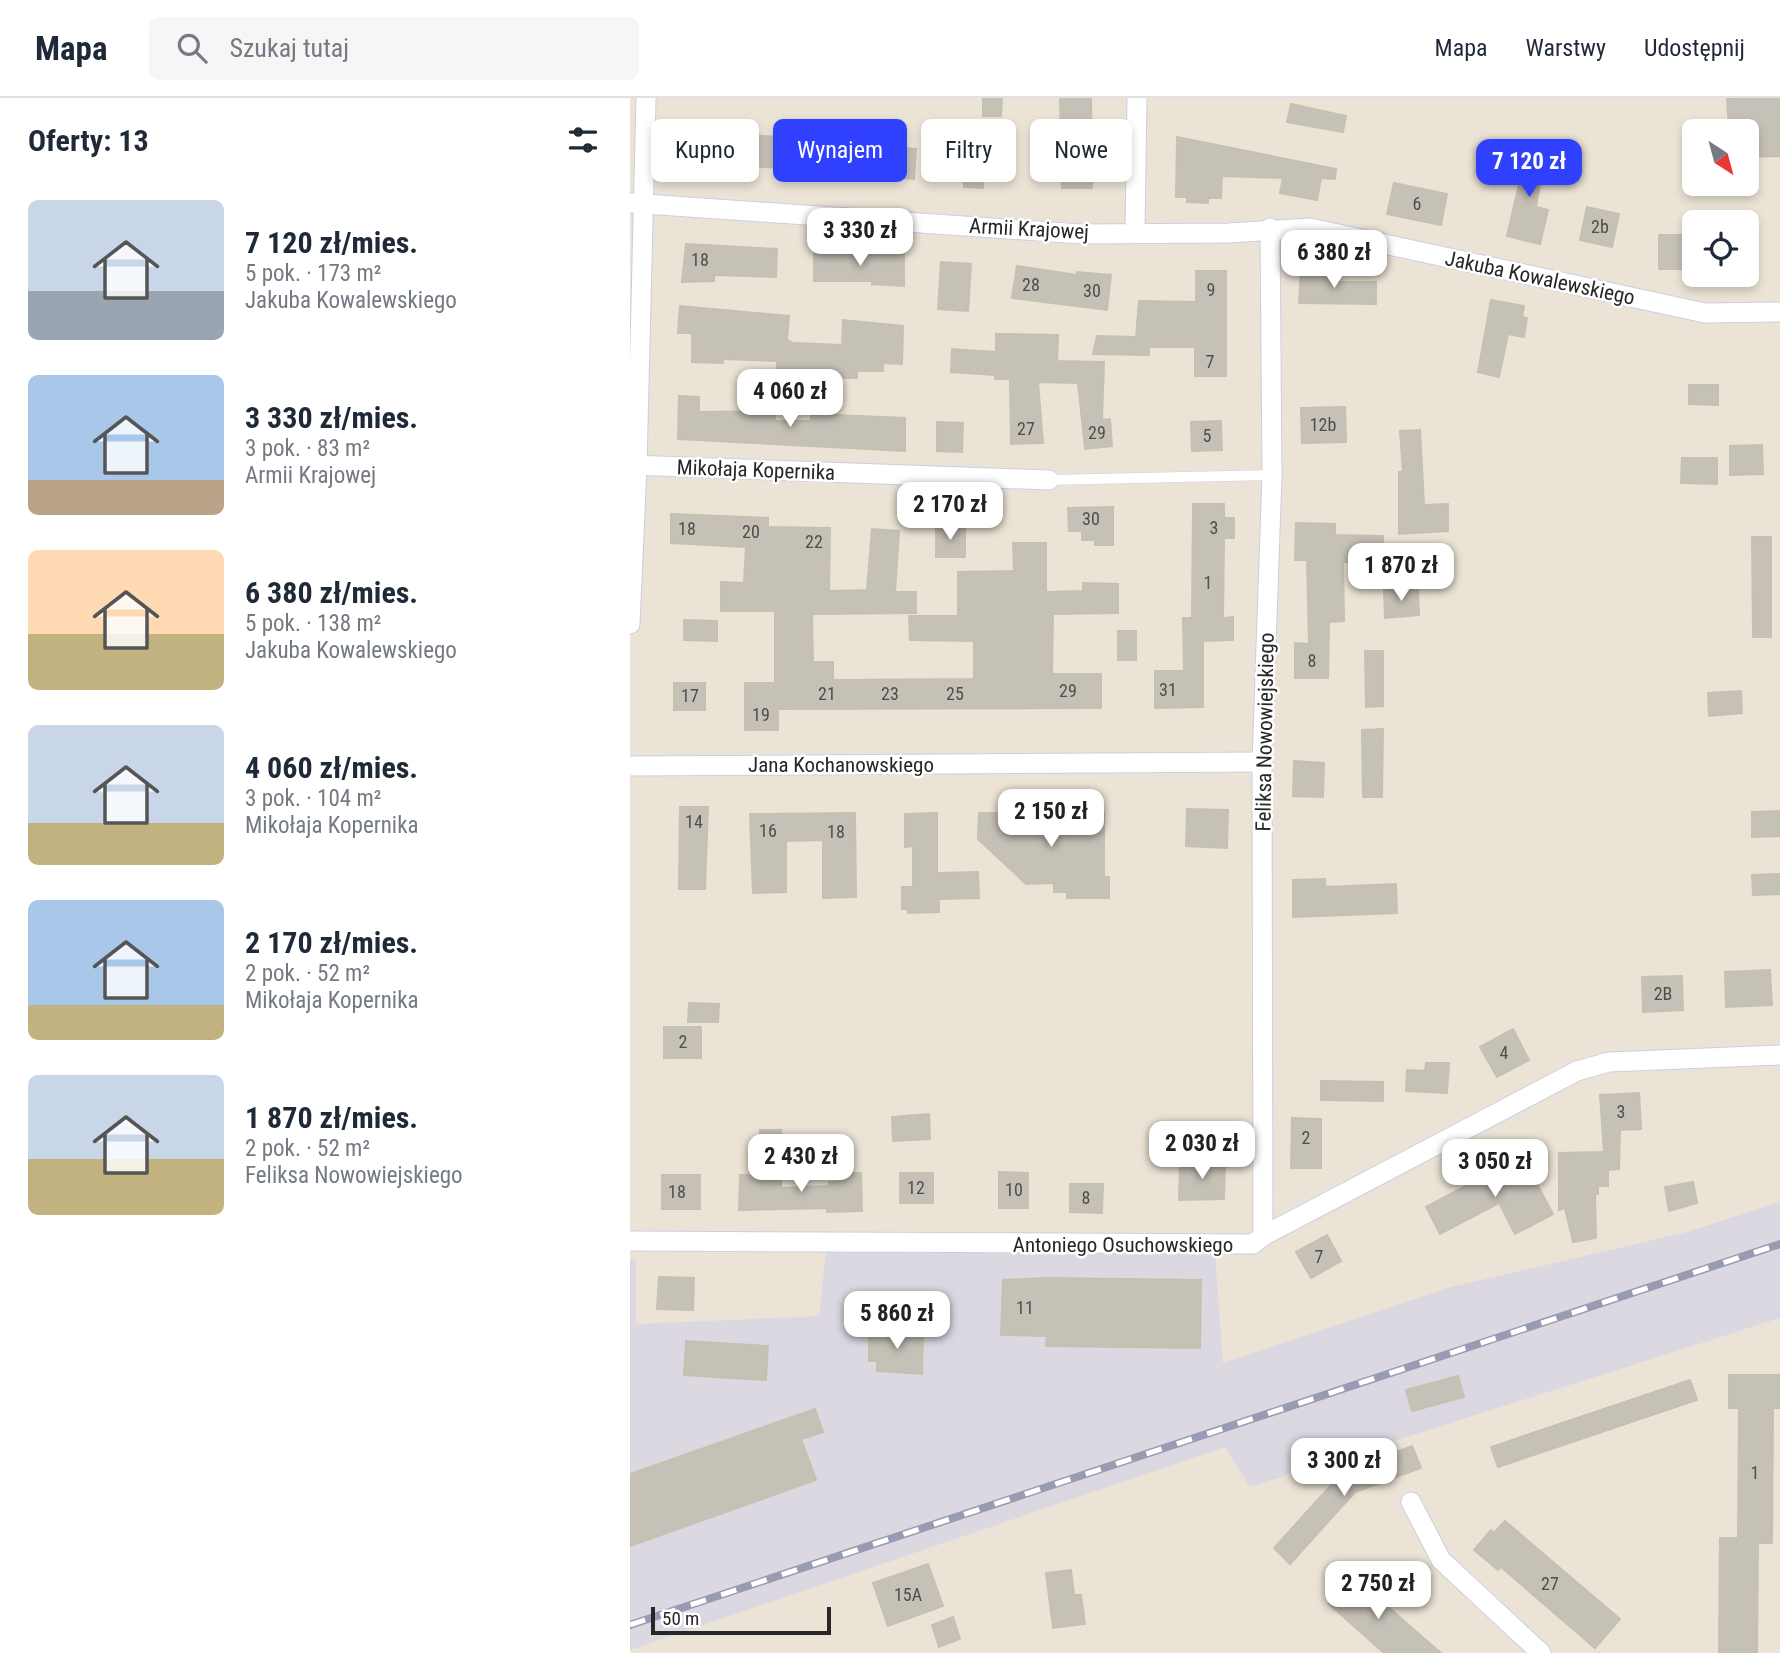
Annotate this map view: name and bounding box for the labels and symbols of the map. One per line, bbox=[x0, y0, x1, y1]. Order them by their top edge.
north arrow bbox=[1682, 119, 1759, 196]
pin: 7 120 zł bbox=[1457, 140, 1601, 199]
house number: 6 bbox=[1413, 193, 1421, 214]
pin: 3 330 zł bbox=[788, 208, 932, 268]
street label: Armii Krajowej bbox=[969, 214, 1089, 244]
house number: 2b bbox=[1591, 216, 1609, 237]
pin: 6 380 zł bbox=[1262, 230, 1406, 290]
street label: Jakuba Kowalewskiego bbox=[1443, 246, 1637, 310]
house number: 18 bbox=[691, 249, 709, 270]
house number: 28 bbox=[1022, 274, 1040, 295]
house number: 9 bbox=[1207, 279, 1215, 300]
house number: 30 bbox=[1083, 280, 1101, 301]
house number: 7 bbox=[1206, 351, 1215, 372]
pin: 4 060 zł bbox=[718, 370, 862, 429]
house number: 12b bbox=[1310, 414, 1336, 435]
house number: 27 bbox=[1017, 418, 1035, 439]
house number: 29 bbox=[1088, 422, 1106, 443]
house number: 5 bbox=[1203, 425, 1212, 446]
street label: Mikołaja Kopernika bbox=[676, 455, 836, 485]
pin: 2 170 zł bbox=[878, 482, 1022, 542]
house number: 30 bbox=[1082, 508, 1100, 529]
house number: 3 bbox=[1210, 517, 1218, 538]
house number: 18 bbox=[678, 518, 696, 539]
house number: 20 bbox=[742, 521, 760, 542]
house number: 22 bbox=[805, 531, 823, 552]
pin: 1 870 zł bbox=[1329, 544, 1473, 603]
house number: 1 bbox=[1204, 572, 1212, 593]
street label: Feliksa Nowowiejskiego bbox=[1251, 632, 1279, 832]
house number: 8 bbox=[1308, 650, 1316, 671]
house number: 31 bbox=[1159, 679, 1177, 700]
house number: 29 bbox=[1059, 680, 1077, 701]
house number: 21 bbox=[818, 683, 836, 704]
house number: 23 bbox=[881, 683, 899, 704]
house number: 25 bbox=[946, 683, 964, 704]
house number: 17 bbox=[681, 685, 699, 706]
house number: 19 bbox=[752, 704, 770, 725]
street label: Jana Kochanowskiego bbox=[748, 753, 934, 777]
pin: 2 150 zł bbox=[979, 790, 1123, 849]
house number: 14 bbox=[685, 811, 703, 832]
house number: 16 bbox=[759, 820, 777, 841]
house number: 18 bbox=[827, 821, 845, 842]
house number: 2B bbox=[1654, 983, 1672, 1004]
house number: 2 bbox=[679, 1031, 688, 1052]
house number: 4 bbox=[1500, 1042, 1509, 1063]
house number: 3 bbox=[1617, 1101, 1625, 1122]
pin: 2 030 zł bbox=[1130, 1122, 1274, 1181]
house number: 2 bbox=[1302, 1127, 1311, 1148]
pin: 2 430 zł bbox=[729, 1134, 873, 1194]
pin: 3 050 zł bbox=[1423, 1140, 1567, 1199]
house number: 12 bbox=[907, 1177, 925, 1198]
house number: 10 bbox=[1005, 1179, 1023, 1200]
house number: 18 bbox=[668, 1181, 686, 1202]
house number: 8 bbox=[1082, 1187, 1090, 1208]
street label: Antoniego Osuchowskiego bbox=[1013, 1233, 1233, 1257]
house number: 7 bbox=[1315, 1246, 1324, 1267]
pin: 5 860 zł bbox=[825, 1292, 969, 1351]
house number: 11 bbox=[1016, 1297, 1034, 1318]
pin: 3 300 zł bbox=[1272, 1438, 1416, 1498]
house number: 1 bbox=[1751, 1462, 1759, 1483]
pin: 2 750 zł bbox=[1306, 1562, 1450, 1621]
house number: 27 bbox=[1541, 1573, 1559, 1594]
house number: 15A bbox=[894, 1584, 923, 1605]
scale bar bbox=[651, 1604, 831, 1636]

